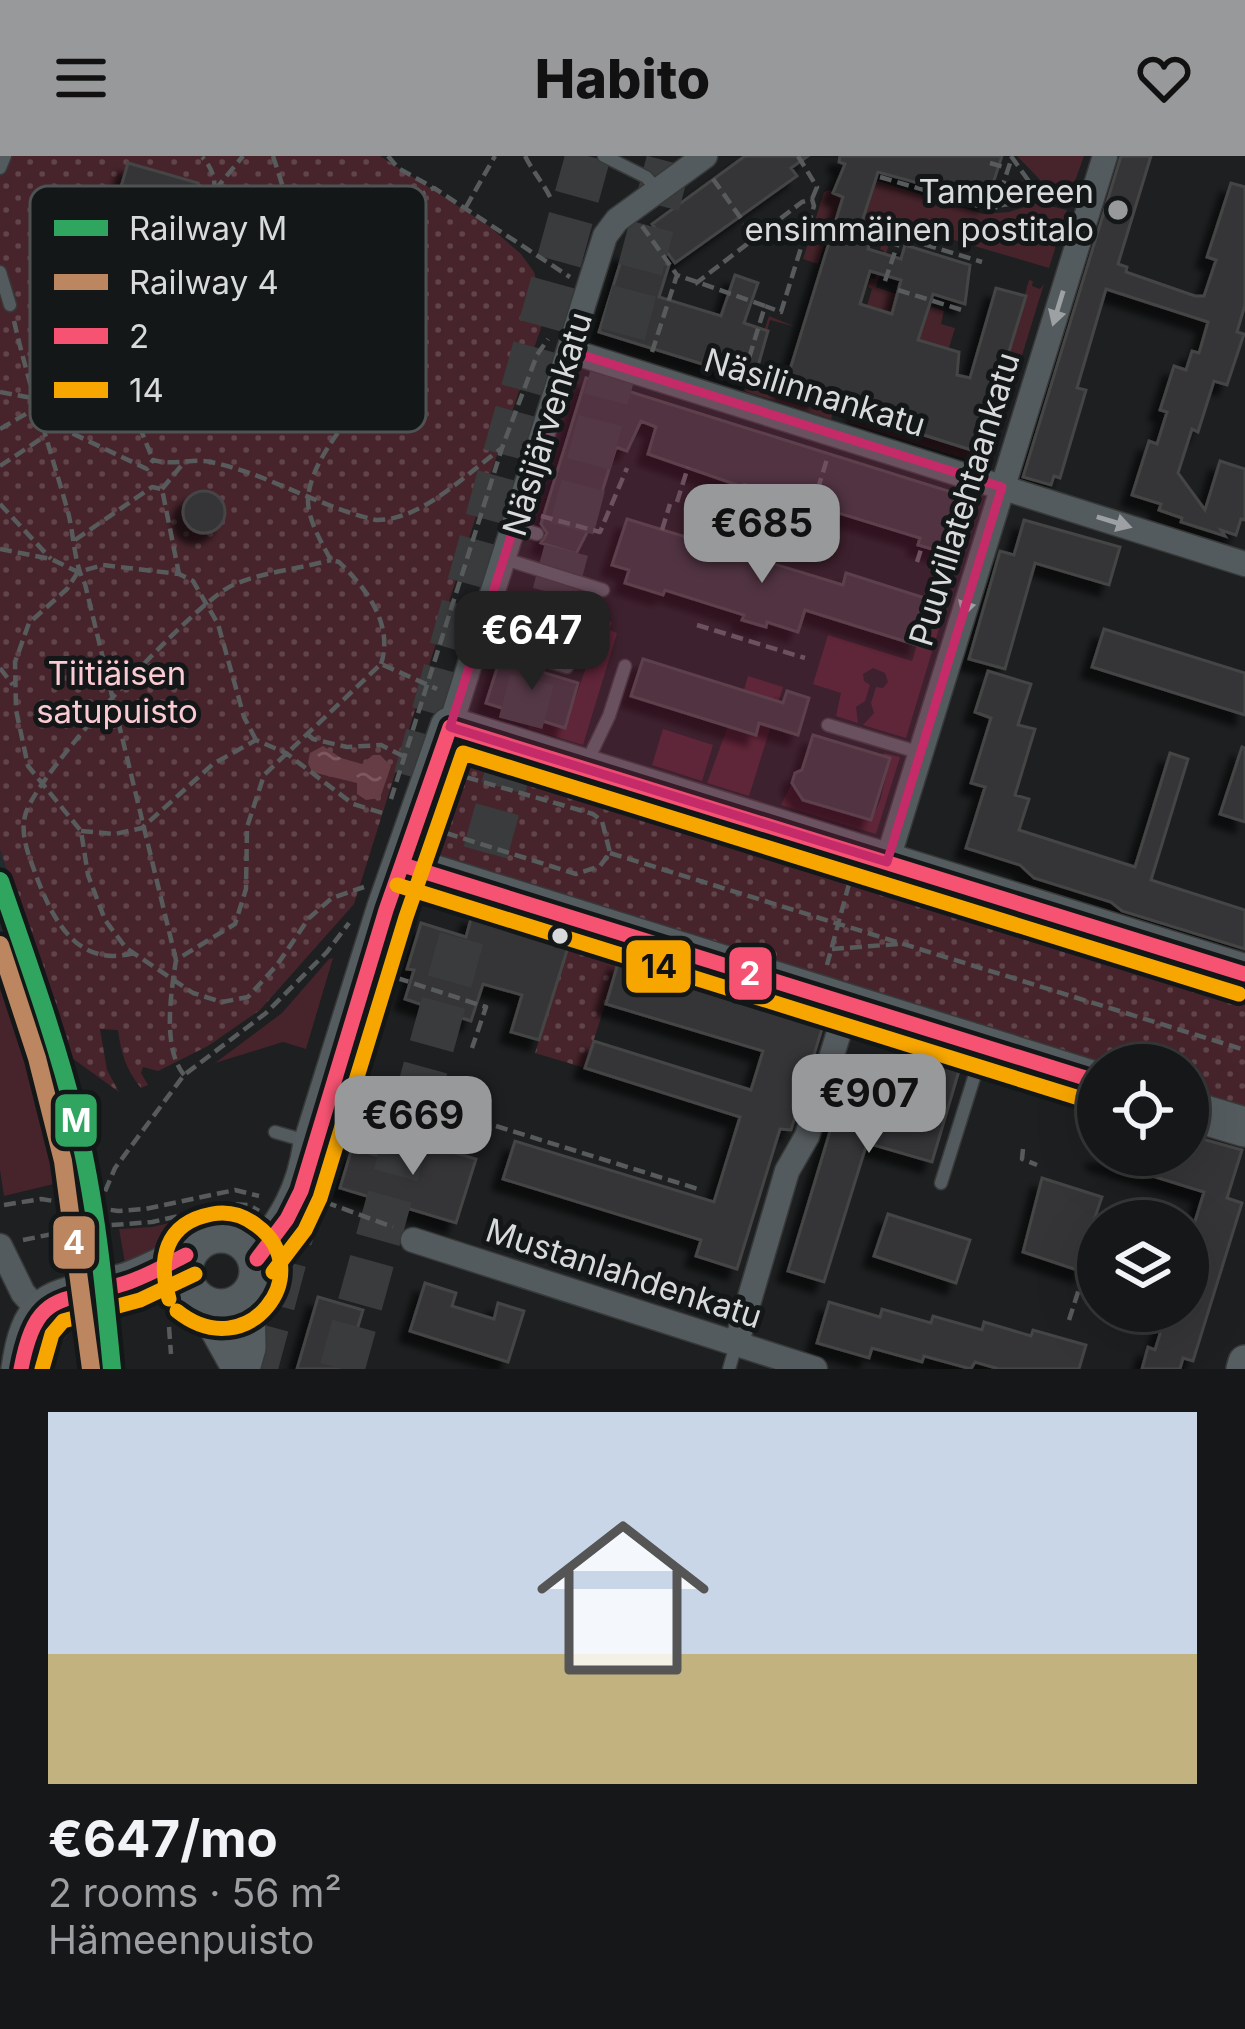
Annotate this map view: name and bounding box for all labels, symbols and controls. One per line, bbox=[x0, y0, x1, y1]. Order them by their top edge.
icon: menu bbox=[48, 45, 114, 111]
icon: heart bbox=[1131, 45, 1197, 111]
text: Habito bbox=[535, 46, 710, 111]
place label: Tampereen ensimmäinen postitalo bbox=[745, 171, 1094, 249]
legend bbox=[30, 186, 426, 432]
marker: Tampereen ensimmäinen postitalo bbox=[1105, 197, 1131, 223]
text: Railway M bbox=[129, 208, 287, 248]
text: Railway 4 bbox=[129, 262, 279, 302]
one-way arrow bbox=[1047, 290, 1066, 327]
street label: Näsijärvenkatu bbox=[494, 307, 600, 541]
text: 2 bbox=[129, 316, 149, 356]
street label: Näsilinnankatu bbox=[700, 339, 930, 445]
street label: Puuvillatehtaankatu bbox=[900, 347, 1028, 651]
text: 14 bbox=[129, 370, 164, 410]
pin: €685 bbox=[691, 484, 833, 586]
text: €685 bbox=[711, 499, 813, 546]
one-way arrow bbox=[1096, 514, 1133, 533]
one-way arrow bbox=[958, 581, 976, 617]
pin: €647 bbox=[461, 591, 603, 693]
text: €647 bbox=[481, 606, 583, 653]
park label: Tiitiäisen satupuisto bbox=[36, 653, 198, 731]
unlabelled marker bbox=[549, 925, 571, 947]
line badge: 14 bbox=[624, 938, 693, 995]
line badge: 2 bbox=[727, 945, 774, 1002]
text: 14 bbox=[641, 946, 677, 986]
text: 2 bbox=[740, 953, 760, 993]
map controls bbox=[1077, 1044, 1209, 1332]
button: locate bbox=[1077, 1044, 1209, 1176]
pin: €907 bbox=[798, 1054, 940, 1156]
text: €907 bbox=[819, 1069, 919, 1116]
pin: €669 bbox=[342, 1076, 484, 1178]
text: €669 bbox=[362, 1091, 464, 1138]
line badge: M bbox=[53, 1092, 99, 1149]
text: M bbox=[61, 1100, 91, 1140]
button: layers bbox=[1077, 1200, 1209, 1332]
street label: Mustanlahdenkatu bbox=[481, 1210, 767, 1336]
line badge: 4 bbox=[51, 1214, 97, 1271]
text: 4 bbox=[63, 1222, 85, 1262]
icon: home bbox=[515, 1490, 731, 1706]
text: €647/mo bbox=[48, 1808, 278, 1869]
text: 2 rooms · 56 m² bbox=[48, 1869, 342, 1916]
text: Hämeenpuisto bbox=[48, 1916, 314, 1963]

